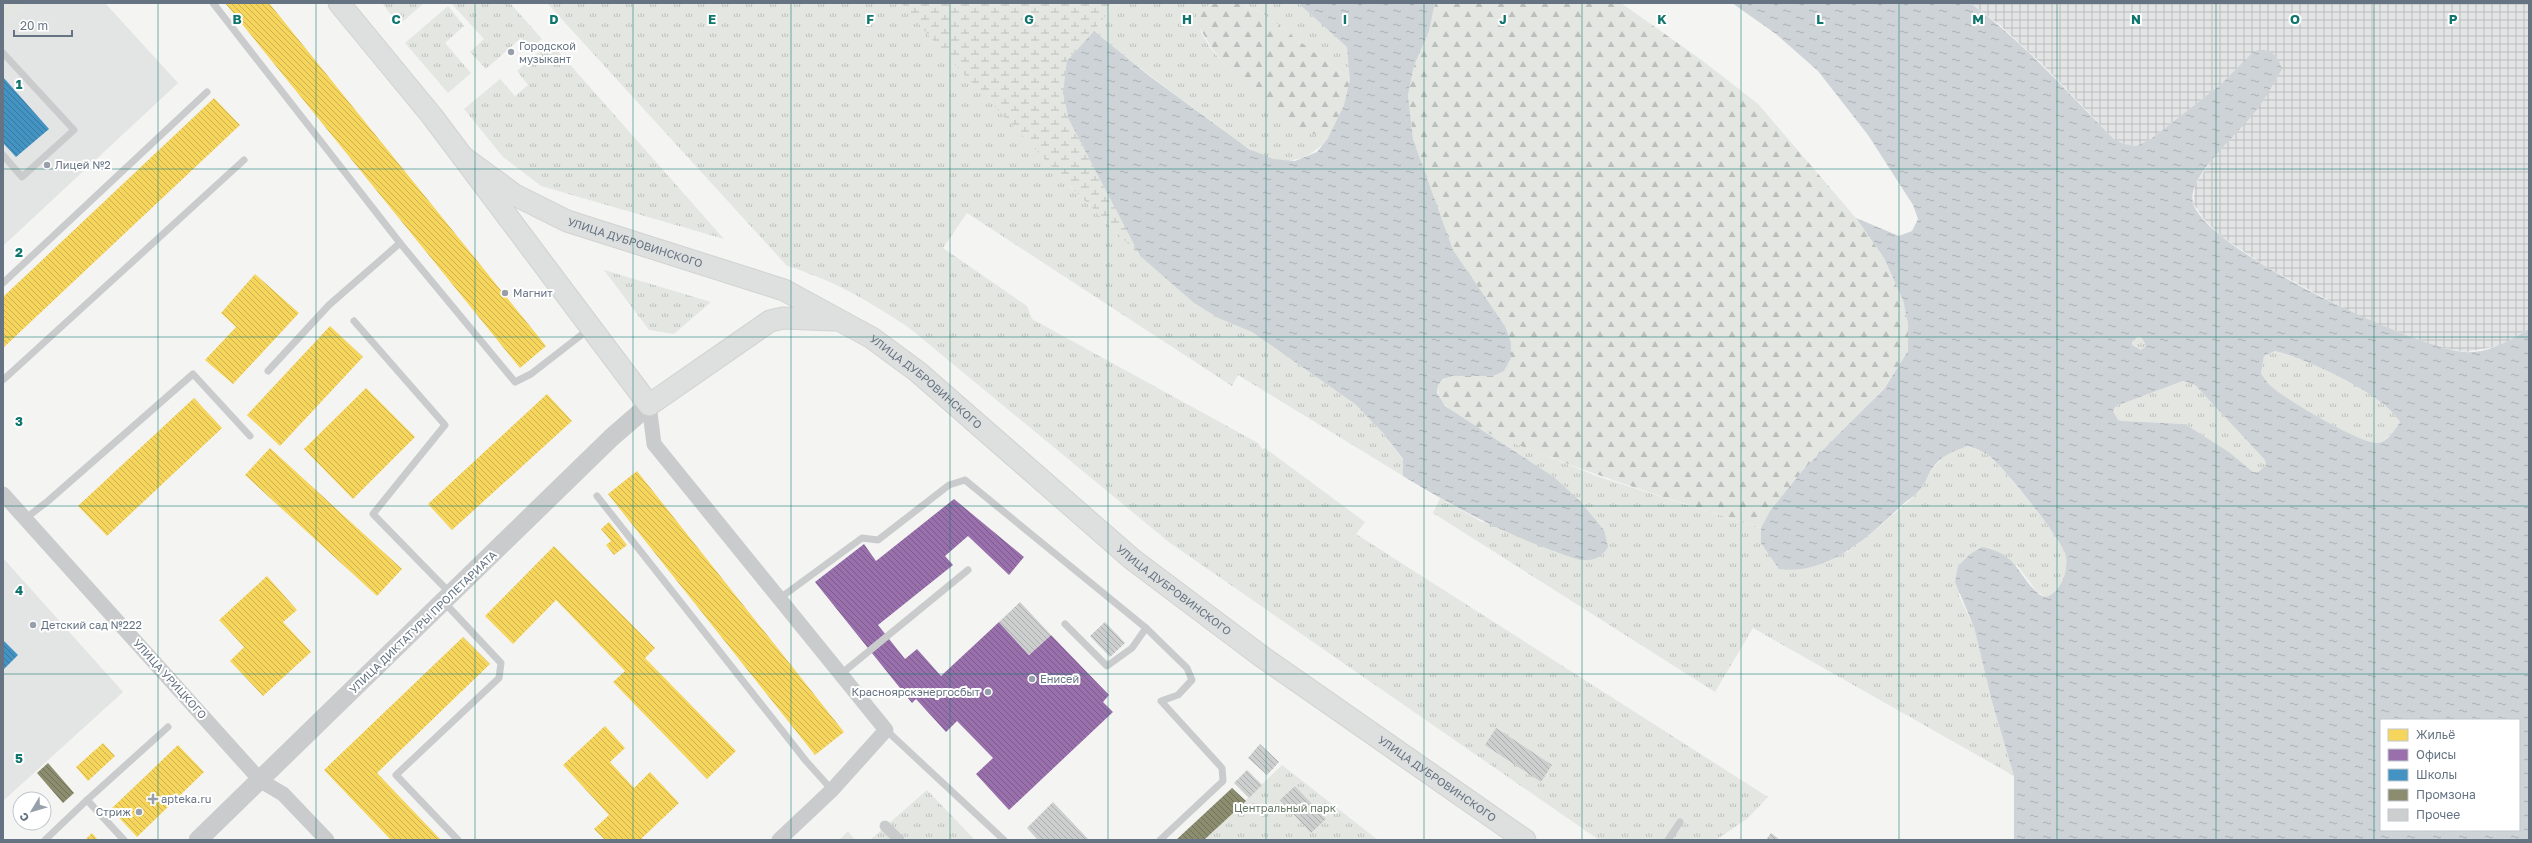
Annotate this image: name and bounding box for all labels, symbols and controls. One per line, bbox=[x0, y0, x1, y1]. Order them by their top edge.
text: B bbox=[232, 11, 242, 27]
text: C bbox=[391, 11, 401, 27]
text: D bbox=[549, 11, 559, 27]
text: E bbox=[708, 11, 716, 27]
text: F bbox=[866, 11, 874, 27]
text: G bbox=[1024, 11, 1034, 27]
text: H bbox=[1182, 11, 1192, 27]
text: I bbox=[1343, 11, 1347, 27]
text: J bbox=[1499, 11, 1507, 27]
text: K bbox=[1657, 11, 1667, 27]
text: L bbox=[1816, 11, 1824, 27]
text: M bbox=[1972, 11, 1984, 27]
text: N bbox=[2131, 11, 2141, 27]
text: O bbox=[2290, 11, 2300, 27]
text: P bbox=[2449, 11, 2458, 27]
scale bar bbox=[14, 12, 72, 38]
text: 20 m bbox=[20, 18, 48, 33]
place label: Городской музыкант bbox=[519, 39, 576, 65]
marker: Городской музыкант bbox=[506, 47, 516, 57]
text: 1 bbox=[16, 76, 23, 92]
place label: Лицей №2 bbox=[55, 158, 111, 171]
marker: Лицей №2 bbox=[42, 160, 52, 170]
street label: УЛИЦА ДУБРОВИНСКОГО bbox=[566, 215, 704, 270]
text: 2 bbox=[15, 244, 23, 260]
place label: Магнит bbox=[513, 286, 553, 299]
marker: Магнит bbox=[500, 288, 510, 298]
street label: УЛИЦА ДУБРОВИНСКОГО bbox=[868, 332, 985, 431]
text: 3 bbox=[15, 413, 23, 429]
street label: УЛИЦА ДУБРОВИНСКОГО bbox=[1114, 542, 1234, 638]
street label: УЛИЦА ДИКТАТУРЫ ПРОЛЕТАРИАТА bbox=[346, 547, 499, 696]
text: 4 bbox=[15, 582, 23, 598]
place label: Детский сад №222 bbox=[41, 618, 142, 631]
marker: Детский сад №222 bbox=[28, 620, 38, 630]
street label: УЛИЦА УРИЦКОГО bbox=[131, 636, 210, 721]
place label: Енисей bbox=[1040, 672, 1079, 685]
marker: Енисей bbox=[1027, 674, 1037, 684]
place label: Красноярскэнергосбыт bbox=[851, 685, 981, 698]
marker: Красноярскэнергосбыт bbox=[983, 687, 993, 697]
legend bbox=[2380, 719, 2520, 831]
text: Жильё bbox=[2416, 727, 2455, 742]
street label: УЛИЦА ДУБРОВИНСКОГО bbox=[1376, 733, 1499, 824]
text: Офисы bbox=[2416, 747, 2456, 762]
text: 5 bbox=[15, 750, 23, 766]
text: Школы bbox=[2416, 767, 2457, 782]
text: Промзона bbox=[2416, 787, 2476, 802]
north arrow bbox=[12, 791, 52, 831]
place label: apteka.ru bbox=[161, 792, 211, 805]
marker: apteka.ru bbox=[148, 794, 158, 804]
park label: Центральный парк bbox=[1234, 801, 1337, 814]
place label: Стриж bbox=[96, 805, 131, 818]
marker: Стриж bbox=[134, 807, 144, 817]
text: Прочее bbox=[2416, 807, 2460, 822]
text: С bbox=[16, 810, 31, 825]

